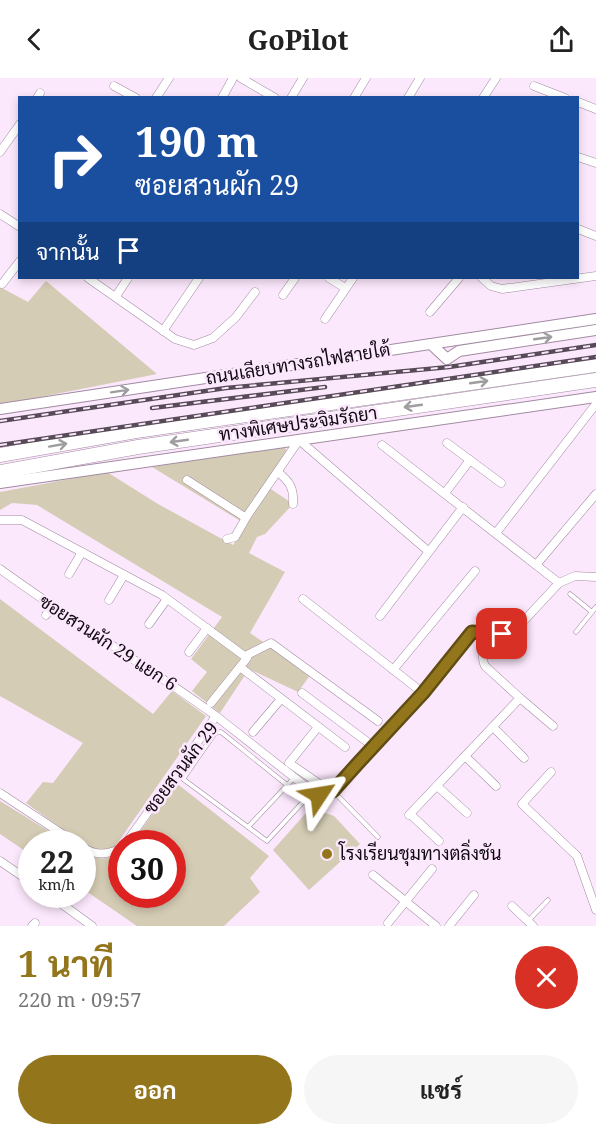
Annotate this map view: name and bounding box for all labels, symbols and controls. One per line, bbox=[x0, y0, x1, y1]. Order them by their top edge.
text: GoPilot bbox=[247, 21, 349, 58]
icon: back bbox=[18, 23, 51, 56]
icon: share bbox=[545, 23, 578, 56]
text: 190 m bbox=[135, 112, 259, 169]
icon: right bbox=[36, 120, 114, 198]
text: ซอยสวนผัก 29 bbox=[135, 166, 299, 203]
icon: arrive bbox=[112, 234, 145, 267]
text: จากนั้น bbox=[36, 236, 100, 266]
one-way arrow bbox=[532, 333, 552, 344]
street label: ถนนเลียบทางรถไฟสายใต้ bbox=[204, 336, 393, 389]
one-way arrow bbox=[468, 376, 488, 387]
one-way arrow bbox=[110, 385, 130, 396]
street label: ทางพิเศษประจิมรัถยา bbox=[217, 400, 379, 446]
one-way arrow bbox=[404, 401, 424, 412]
one-way arrow bbox=[170, 436, 189, 447]
one-way arrow bbox=[47, 439, 67, 450]
street label: ซอยสวนผัก 29 แยก 6 bbox=[35, 589, 182, 696]
pin bbox=[476, 608, 527, 659]
icon: arrive bbox=[485, 617, 518, 650]
street label: ซอยสวนผัก 29 bbox=[138, 716, 223, 818]
position arrow bbox=[287, 763, 351, 827]
speed limit sign: 30 bbox=[108, 830, 186, 908]
place label: โรงเรียนชุมทางตลิ่งชัน bbox=[338, 839, 501, 866]
text: 22 bbox=[40, 841, 74, 882]
marker: โรงเรียนชุมทางตลิ่งชัน bbox=[320, 847, 334, 861]
text: km/h bbox=[39, 874, 75, 894]
text: 1 นาที bbox=[18, 939, 114, 988]
button: close bbox=[515, 946, 578, 1009]
text: 220 m · 09:57 bbox=[18, 986, 141, 1013]
button: ออก bbox=[18, 1055, 292, 1124]
button: แชร์ bbox=[304, 1055, 578, 1124]

